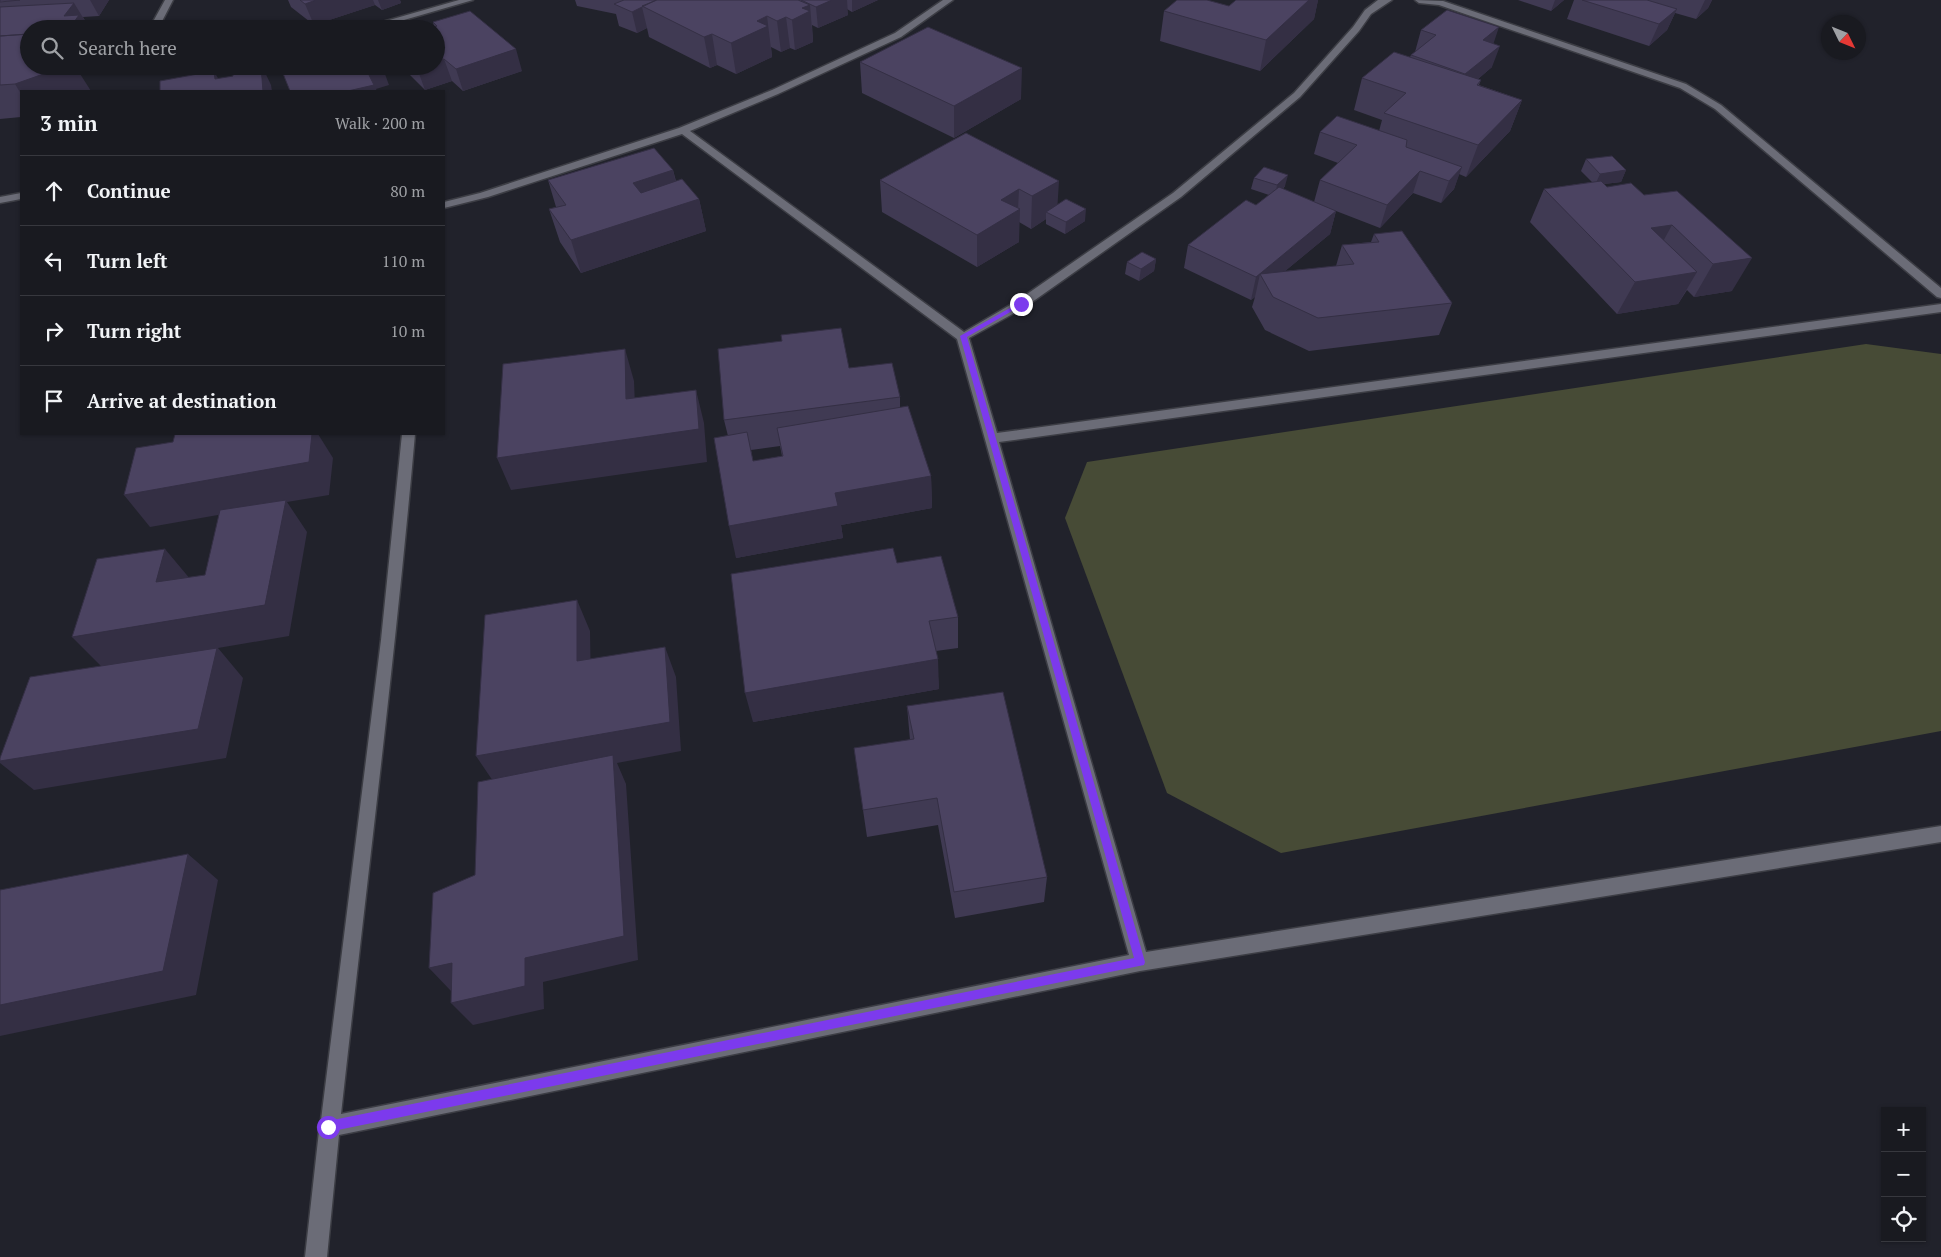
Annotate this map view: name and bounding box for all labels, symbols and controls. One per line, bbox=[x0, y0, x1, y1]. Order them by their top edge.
north arrow bbox=[1821, 15, 1866, 60]
search box bbox=[20, 20, 445, 75]
icon: search bbox=[38, 34, 66, 62]
text: Search here bbox=[78, 35, 177, 60]
text: 3 min bbox=[40, 109, 97, 137]
text: Walk · 200 m bbox=[335, 112, 425, 134]
icon: ahead bbox=[40, 177, 68, 205]
text: Continue bbox=[87, 178, 171, 203]
text: 80 m bbox=[390, 180, 425, 202]
icon: left bbox=[40, 247, 68, 275]
text: Turn left bbox=[87, 248, 168, 273]
text: 110 m bbox=[382, 250, 425, 272]
route end bbox=[1010, 293, 1033, 316]
icon: right bbox=[40, 317, 68, 345]
text: Turn right bbox=[87, 318, 181, 343]
text: 10 m bbox=[390, 320, 425, 342]
icon: arrive bbox=[40, 387, 68, 415]
text: Arrive at destination bbox=[87, 388, 276, 413]
map controls bbox=[1881, 1107, 1926, 1242]
button: + bbox=[1881, 1107, 1926, 1152]
route start bbox=[317, 1116, 340, 1139]
button: − bbox=[1881, 1152, 1926, 1197]
button: locate bbox=[1881, 1197, 1926, 1242]

